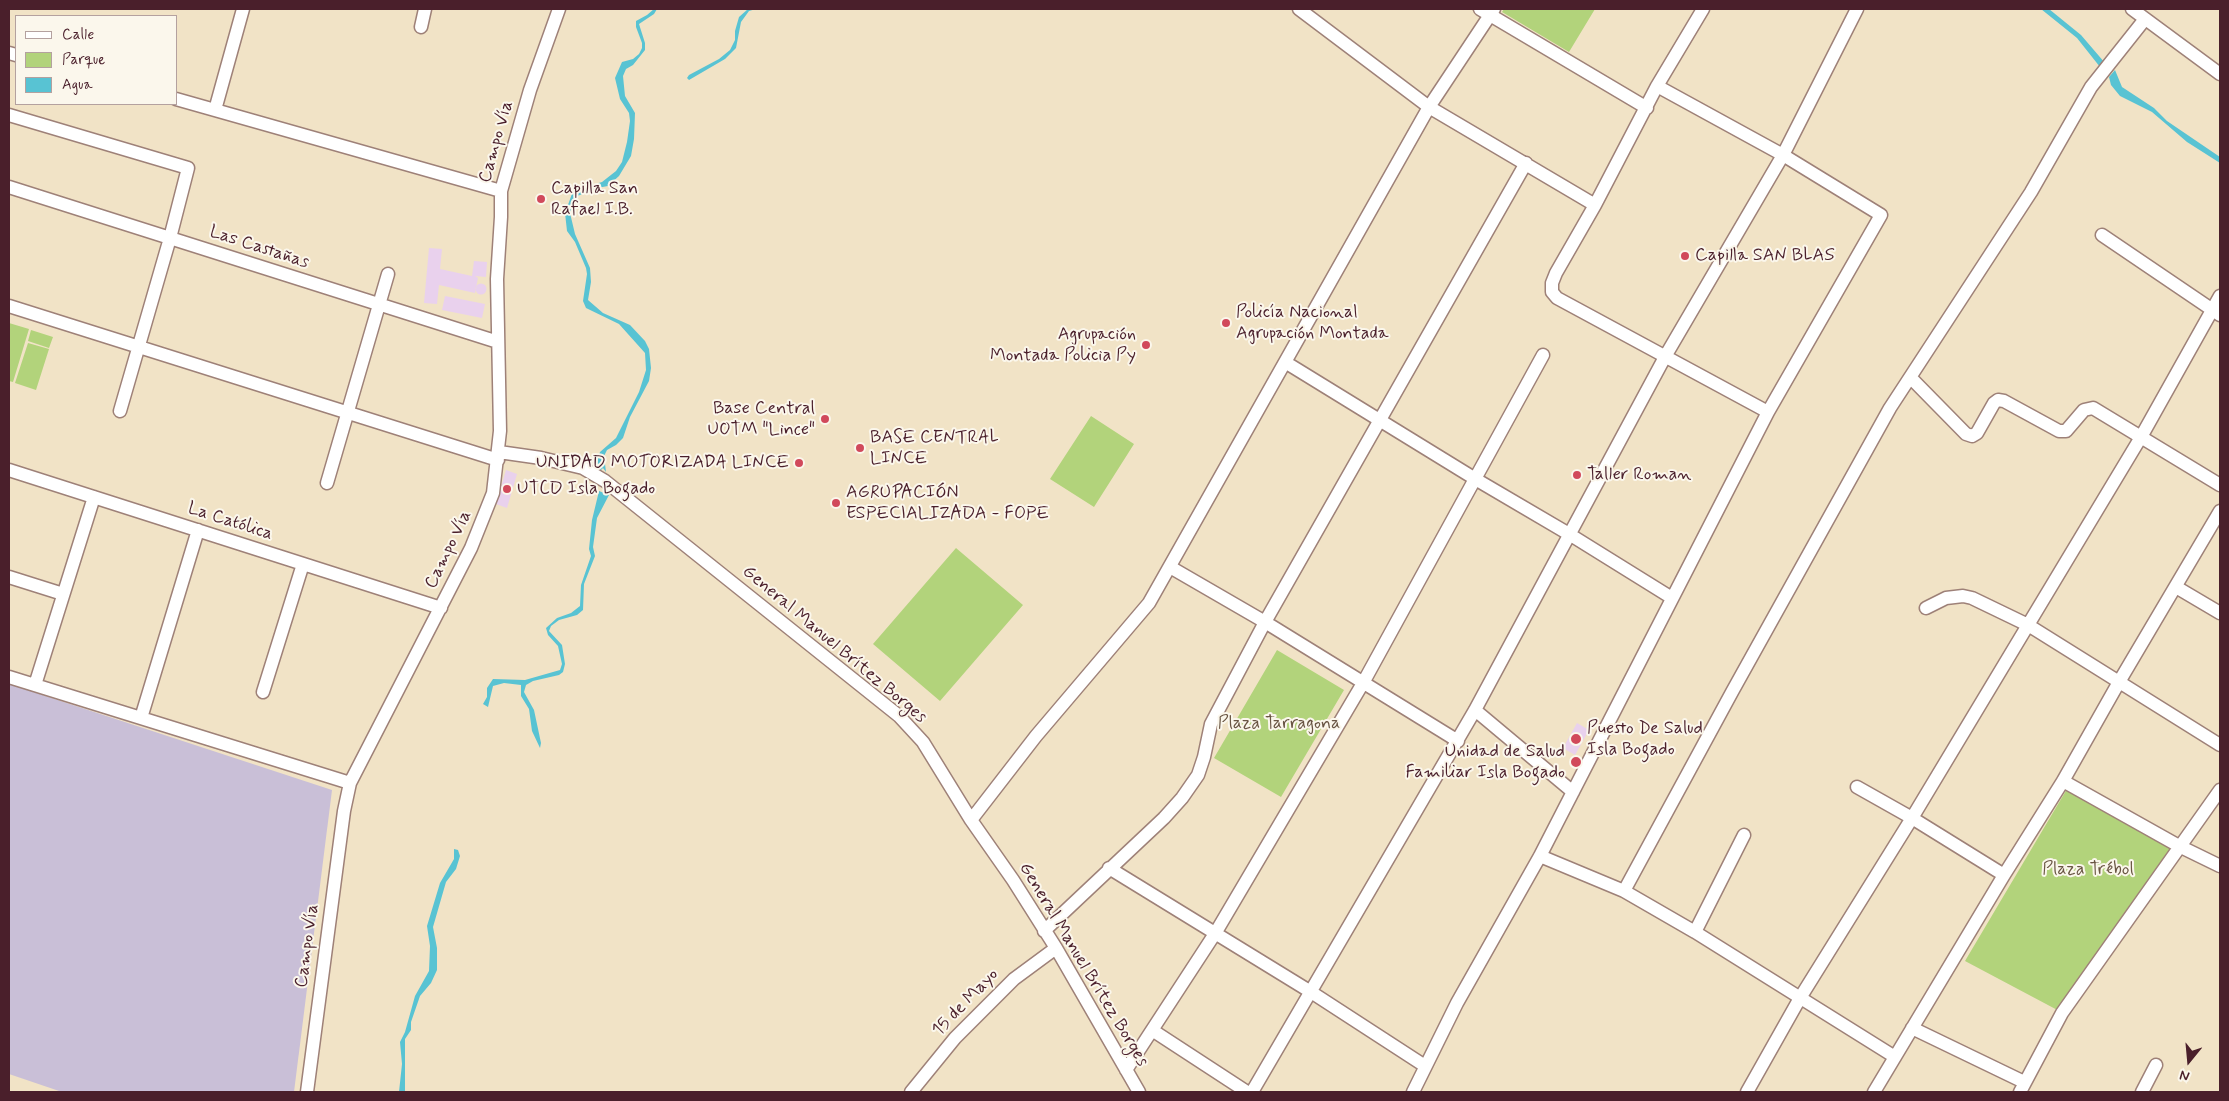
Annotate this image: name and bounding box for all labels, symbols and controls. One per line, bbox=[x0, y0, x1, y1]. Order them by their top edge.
legend bbox=[15, 15, 178, 105]
text: Calle bbox=[62, 25, 94, 45]
text: Parque bbox=[62, 50, 105, 70]
text: Agua bbox=[62, 75, 93, 95]
street label: Campo Vía bbox=[475, 98, 519, 186]
place label: Capilla San Rafael I.B. bbox=[551, 178, 638, 220]
marker: Capilla San Rafael I.B. bbox=[535, 193, 547, 205]
street label: Las Castañas bbox=[207, 222, 311, 274]
place label: Capilla SAN BLAS bbox=[1695, 245, 1834, 267]
marker: Capilla SAN BLAS bbox=[1679, 250, 1691, 262]
place label: Policía Nacional Agrupación Montada bbox=[1236, 302, 1389, 344]
marker: Policía Nacional Agrupación Montada bbox=[1220, 317, 1232, 329]
place label: Agrupación Montada Policia Py bbox=[990, 324, 1136, 366]
marker: Agrupación Montada Policia Py bbox=[1140, 339, 1152, 351]
place label: Base Central UOTM "Lince" bbox=[707, 398, 815, 440]
marker: Base Central UOTM "Lince" bbox=[819, 413, 831, 425]
place label: BASE CENTRAL LINCE bbox=[870, 427, 999, 469]
marker: BASE CENTRAL LINCE bbox=[854, 442, 866, 454]
place label: UNIDAD MOTORIZADA LINCE bbox=[536, 452, 789, 474]
marker: UNIDAD MOTORIZADA LINCE bbox=[793, 457, 805, 469]
place label: Taller Roman bbox=[1587, 464, 1691, 486]
marker: Taller Roman bbox=[1571, 469, 1583, 481]
place label: UTCD Isla Bogado bbox=[517, 478, 655, 500]
place label: AGRUPACIÓN ESPECIALIZADA - FOPE bbox=[846, 482, 1049, 524]
marker: UTCD Isla Bogado bbox=[501, 483, 513, 495]
marker: AGRUPACIÓN ESPECIALIZADA - FOPE bbox=[830, 497, 842, 509]
street label: La Católica bbox=[185, 498, 275, 546]
street label: Campo Vía bbox=[421, 507, 477, 593]
street label: General Manuel Brítez Borges bbox=[737, 561, 931, 729]
park label: Plaza Tarragona bbox=[1218, 713, 1340, 735]
place label: Puesto De Salud Isla Bogado bbox=[1587, 718, 1703, 761]
marker: Puesto De Salud Isla Bogado bbox=[1569, 732, 1583, 746]
place label: Unidad de Salud Familiar Isla Bogado bbox=[1405, 741, 1565, 784]
marker: Unidad de Salud Familiar Isla Bogado bbox=[1569, 755, 1583, 769]
street label: General Manuel Brítez Borges bbox=[1013, 859, 1153, 1071]
park label: Plaza Trébol bbox=[2042, 859, 2134, 881]
street label: Campo Vía bbox=[291, 903, 325, 989]
street label: 15 de Mayo bbox=[928, 965, 1004, 1041]
north arrow bbox=[2164, 1036, 2214, 1086]
text: N bbox=[2178, 1065, 2192, 1085]

